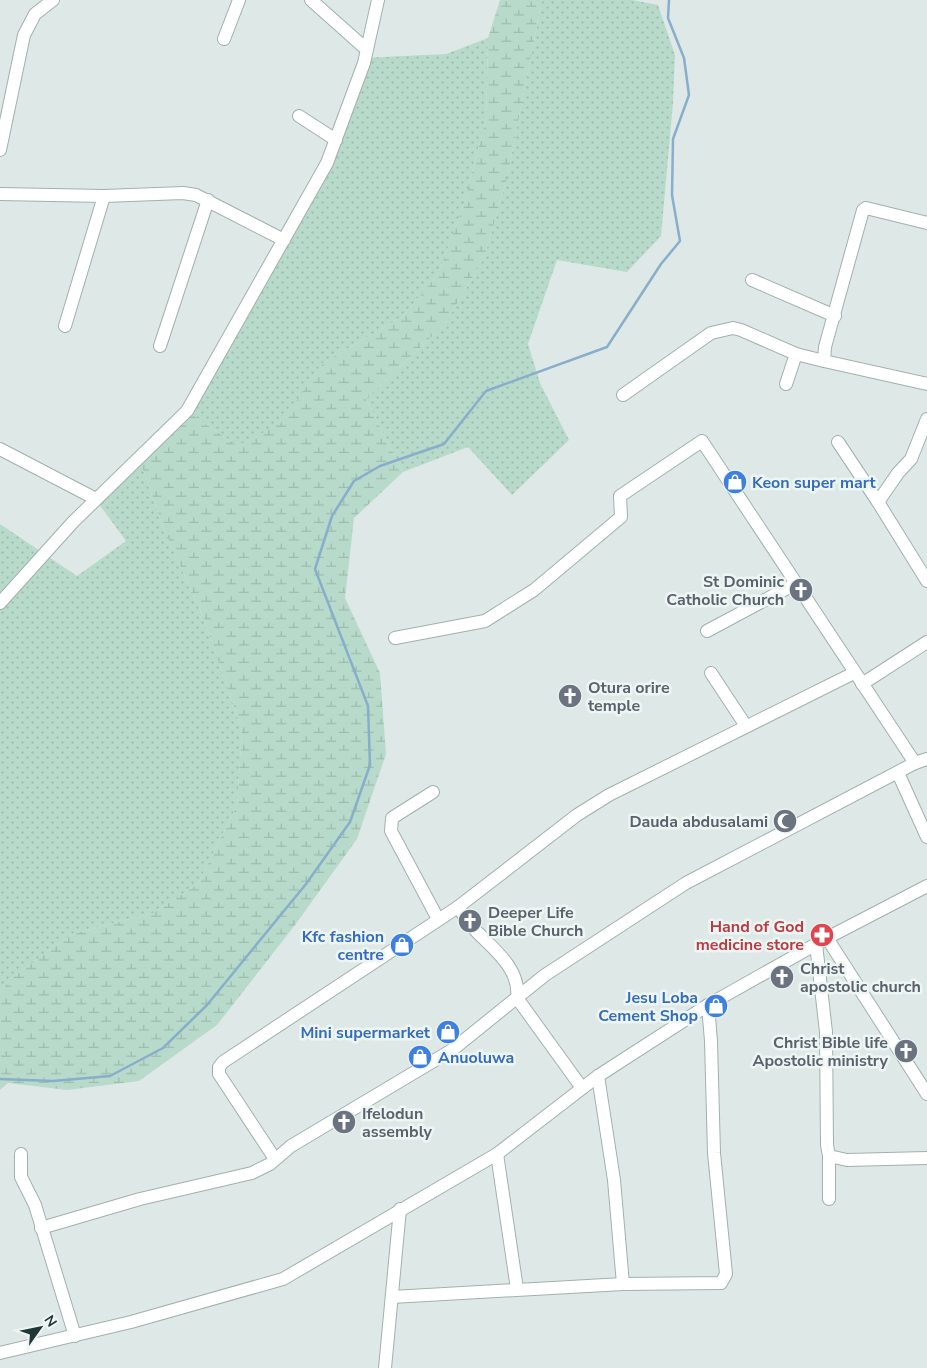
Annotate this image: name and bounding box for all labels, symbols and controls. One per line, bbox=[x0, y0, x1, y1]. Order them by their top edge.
shop icon: Keon super mart bbox=[722, 469, 748, 495]
place label: Keon super mart bbox=[752, 472, 876, 494]
place label: St Dominic Catholic Church bbox=[666, 571, 784, 611]
church icon: St Dominic Catholic Church bbox=[788, 577, 814, 603]
place label: Otura orire temple bbox=[588, 677, 670, 717]
church icon: Otura orire temple bbox=[557, 683, 583, 709]
mosque icon: Dauda abdusalami bbox=[772, 808, 798, 834]
place label: Dauda abdusalami bbox=[629, 811, 768, 833]
place label: Deeper Life Bible Church bbox=[488, 902, 583, 942]
church icon: Deeper Life Bible Church bbox=[457, 908, 483, 934]
place label: Hand of God medicine store bbox=[696, 916, 804, 956]
pharmacy icon: Hand of God medicine store bbox=[809, 922, 835, 948]
place label: Kfc fashion centre bbox=[302, 926, 384, 966]
shop icon: Kfc fashion centre bbox=[389, 932, 415, 958]
place label: Christ apostolic church bbox=[800, 958, 921, 998]
church icon: Christ apostolic church bbox=[769, 964, 795, 990]
place label: Jesu Loba Cement Shop bbox=[598, 987, 698, 1027]
shop icon: Jesu Loba Cement Shop bbox=[703, 993, 729, 1019]
shop icon: Mini supermarket bbox=[435, 1019, 461, 1045]
place label: Mini supermarket bbox=[300, 1022, 431, 1044]
place label: Christ Bible life Apostolic ministry bbox=[753, 1032, 889, 1072]
church icon: Christ Bible life Apostolic ministry bbox=[893, 1038, 919, 1064]
shop icon: Anuoluwa bbox=[407, 1044, 433, 1070]
place label: Anuoluwa bbox=[438, 1047, 514, 1069]
place label: Ifelodun assembly bbox=[362, 1103, 433, 1143]
church icon: Ifelodun assembly bbox=[331, 1109, 357, 1135]
north arrow bbox=[15, 1303, 65, 1353]
text: N bbox=[40, 1312, 61, 1331]

